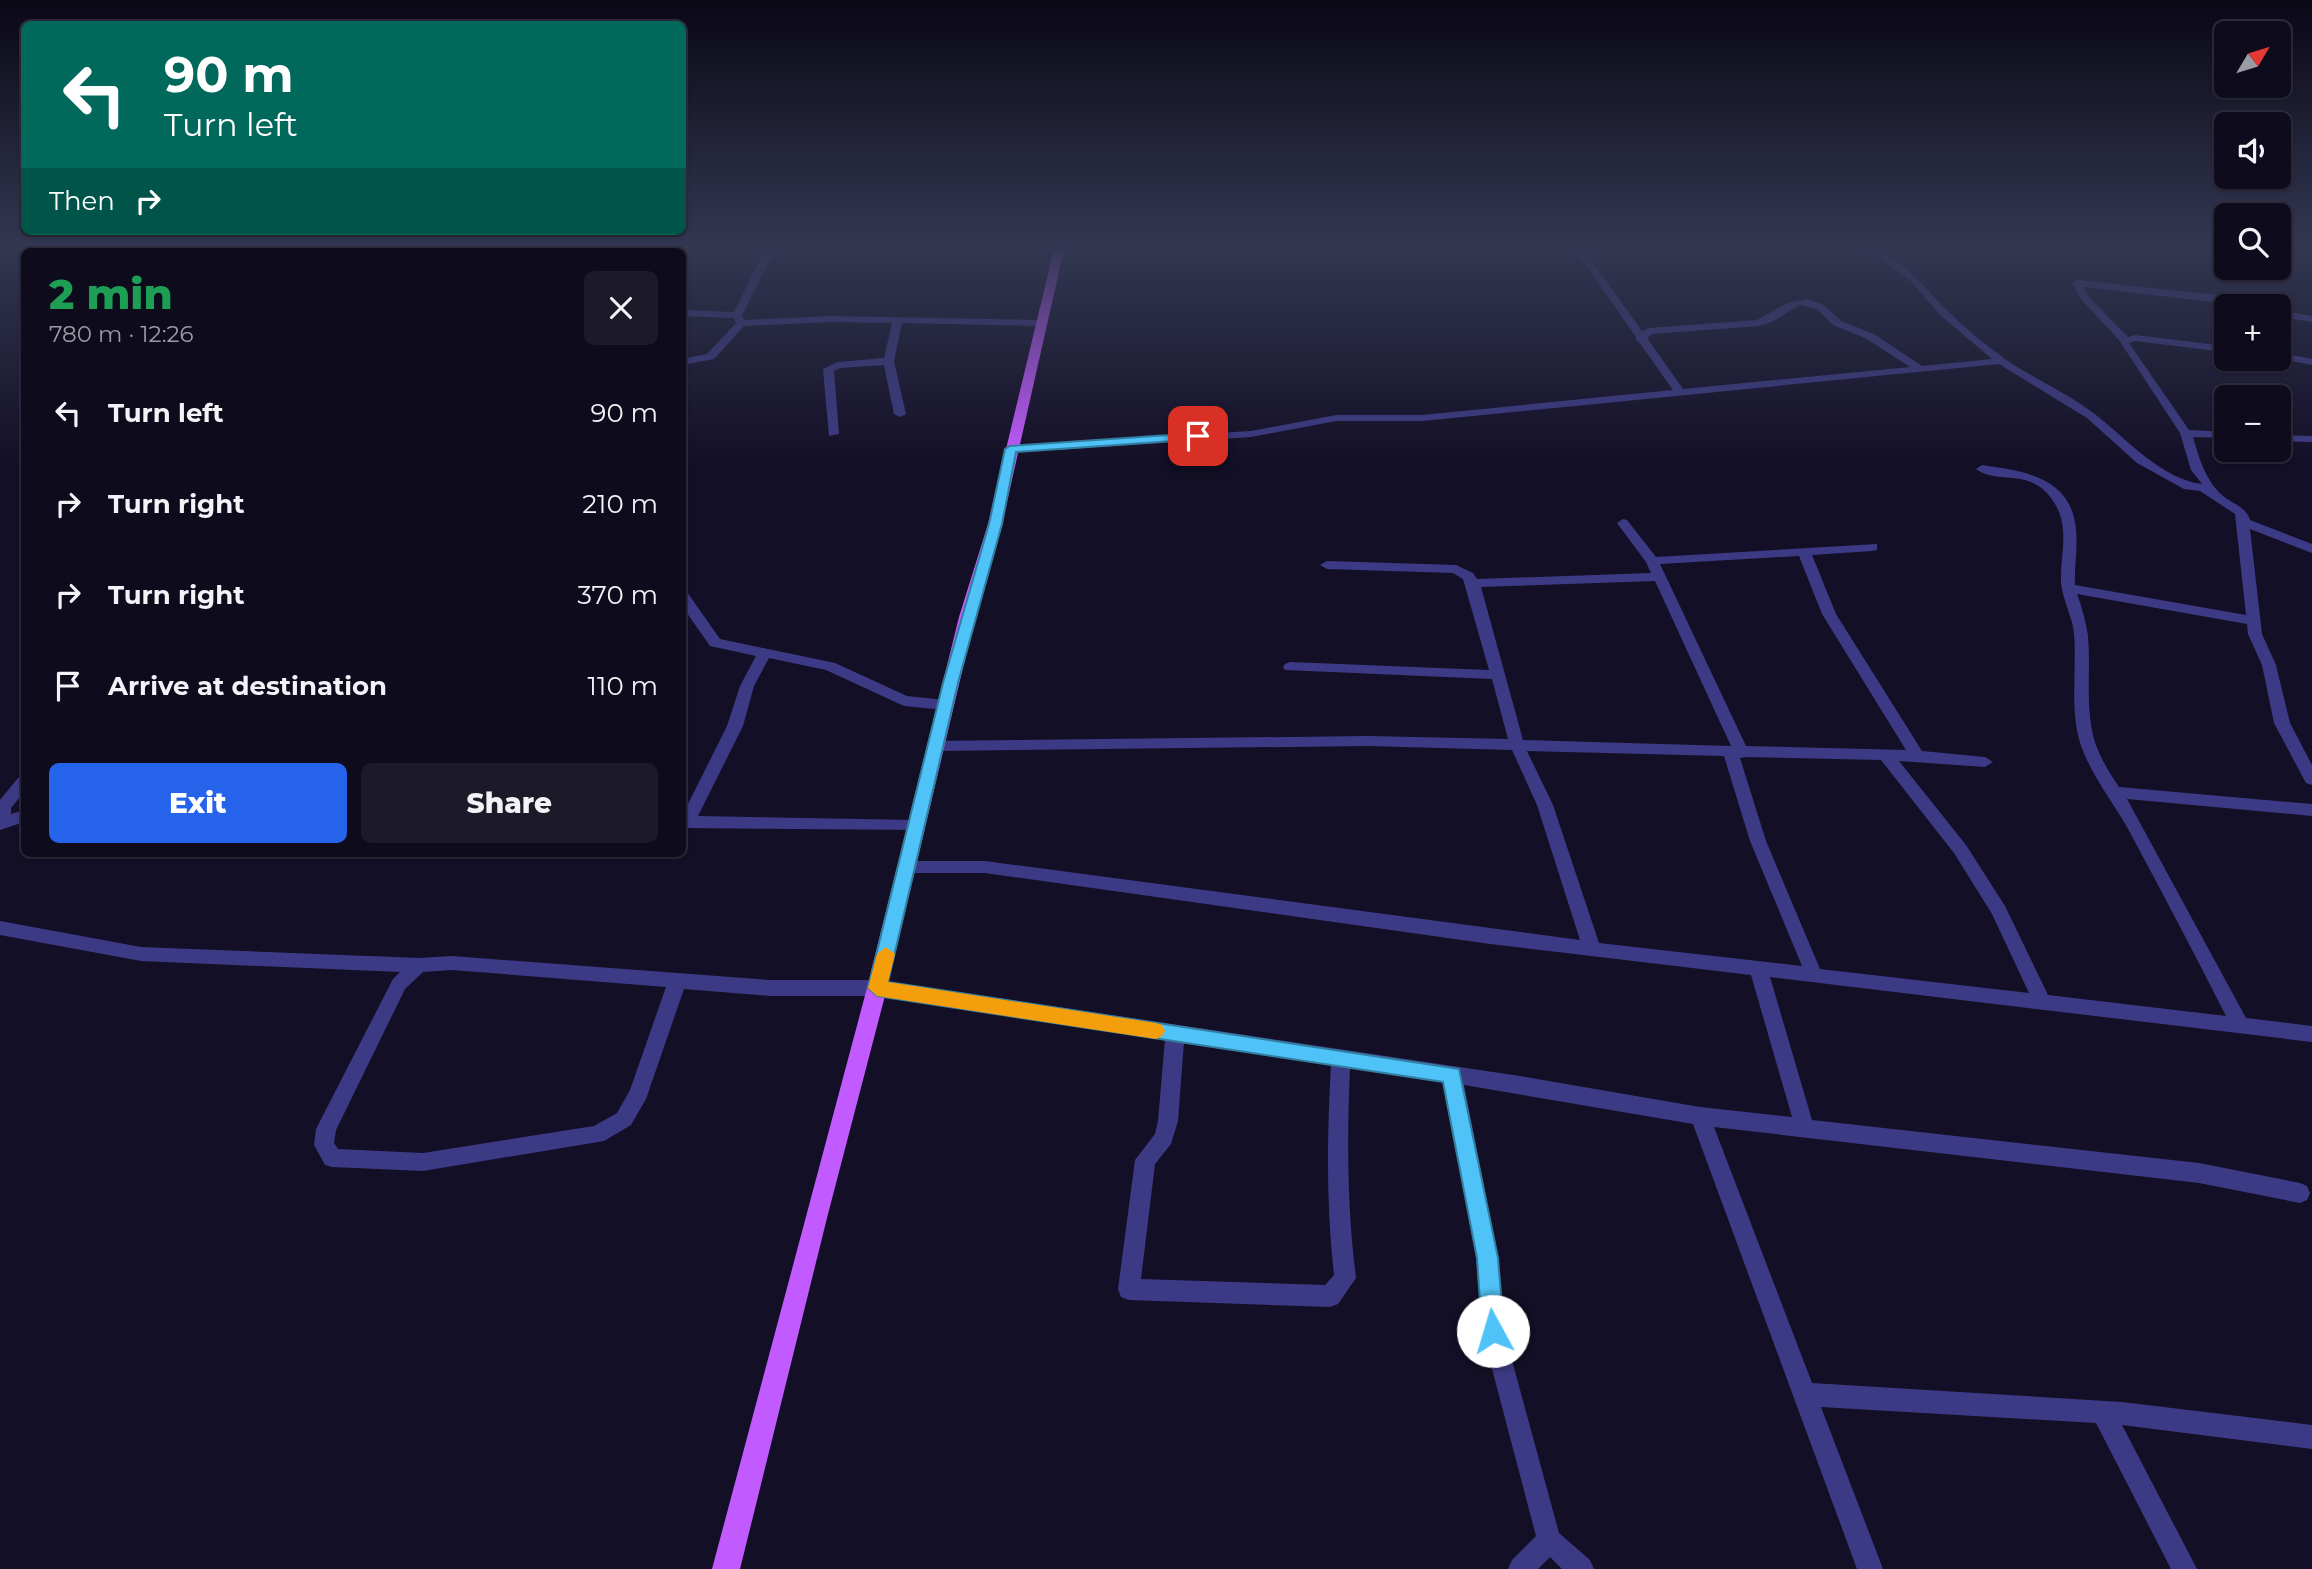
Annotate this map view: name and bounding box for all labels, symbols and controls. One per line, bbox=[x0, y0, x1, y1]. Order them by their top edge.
north arrow bbox=[2214, 21, 2291, 98]
map controls bbox=[2214, 21, 2291, 462]
text: 90 m bbox=[164, 45, 294, 104]
icon: left bbox=[49, 49, 140, 140]
text: Turn left bbox=[164, 105, 298, 144]
button: sound bbox=[2214, 112, 2291, 189]
icon: right bbox=[129, 182, 167, 220]
text: Then bbox=[49, 185, 115, 217]
button: search bbox=[2214, 203, 2291, 280]
text: 2 min bbox=[49, 268, 173, 320]
button: close bbox=[584, 271, 658, 345]
button: + bbox=[2214, 294, 2291, 371]
text: 780 m · 12:26 bbox=[49, 320, 194, 348]
button: − bbox=[2214, 385, 2291, 462]
icon: left bbox=[49, 394, 87, 432]
text: Turn left bbox=[108, 397, 224, 429]
text: 90 m bbox=[591, 397, 658, 429]
pin bbox=[1168, 406, 1228, 466]
icon: arrive bbox=[1179, 417, 1217, 455]
icon: right bbox=[49, 485, 87, 523]
text: Turn right bbox=[108, 488, 244, 520]
text: 210 m bbox=[582, 488, 658, 520]
icon: right bbox=[49, 576, 87, 614]
text: Turn right bbox=[108, 579, 244, 611]
text: 370 m bbox=[577, 579, 658, 611]
icon: arrive bbox=[49, 667, 87, 705]
text: Arrive at destination bbox=[108, 670, 387, 702]
text: 110 m bbox=[588, 670, 658, 702]
button: Exit bbox=[49, 763, 347, 843]
button: Share bbox=[361, 763, 658, 843]
position arrow bbox=[1456, 1294, 1530, 1368]

